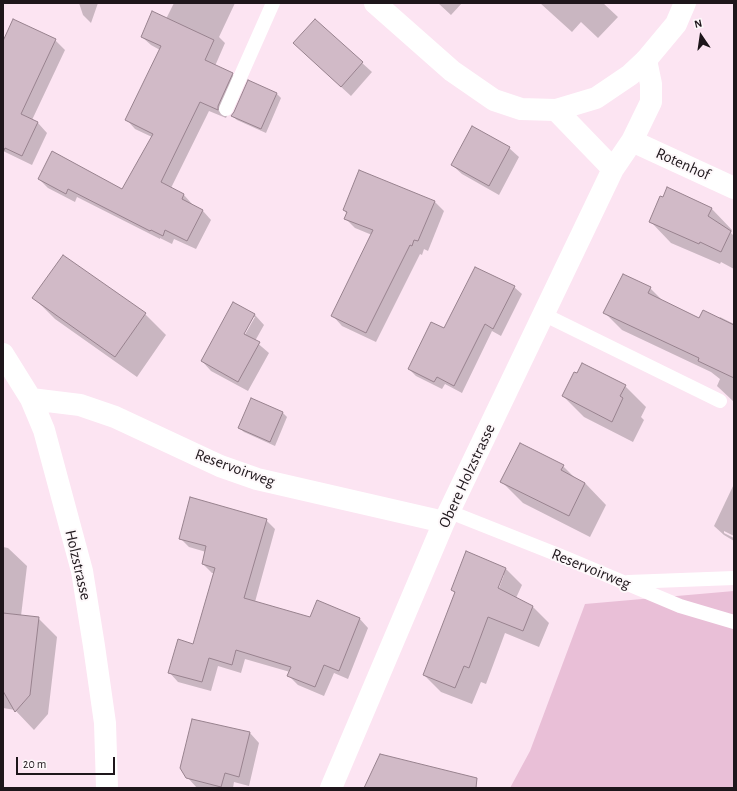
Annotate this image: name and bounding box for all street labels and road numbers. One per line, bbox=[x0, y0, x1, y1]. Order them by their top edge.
street label: Rotenhof bbox=[653, 144, 713, 184]
street label: Obere Holzstrasse bbox=[435, 421, 499, 531]
street label: Reservoirweg bbox=[192, 445, 278, 491]
street label: Holzstrasse bbox=[61, 528, 95, 602]
street label: Reservoirweg bbox=[549, 544, 633, 594]

